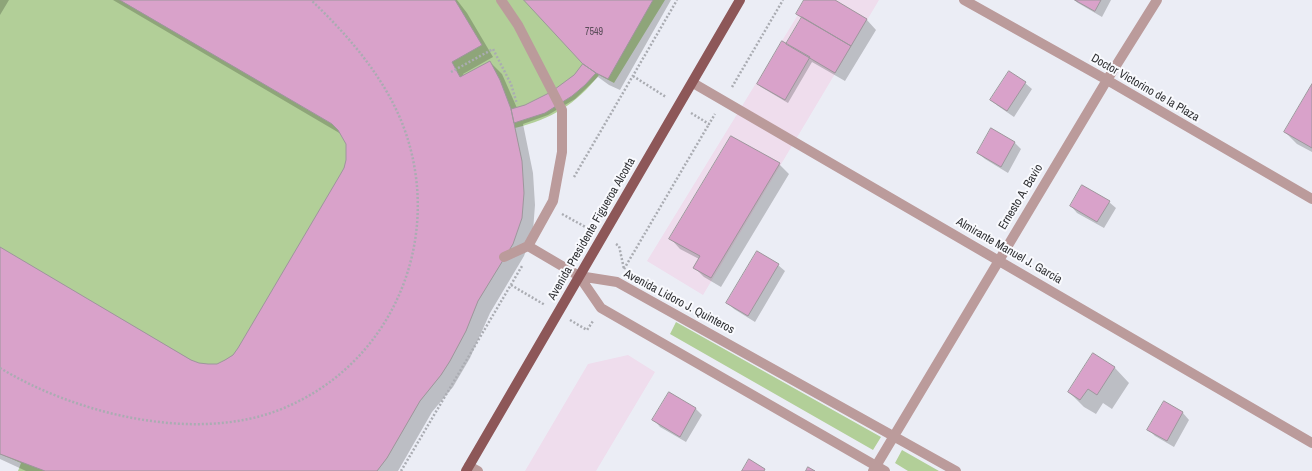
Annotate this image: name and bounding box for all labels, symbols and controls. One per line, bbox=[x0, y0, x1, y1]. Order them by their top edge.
house number: 7549 bbox=[585, 26, 603, 38]
street label: Doctor Victorino de la Plaza bbox=[1088, 51, 1202, 125]
street label: Avenida Presidente Figueroa Alcorta bbox=[545, 155, 639, 303]
street label: Ernesto A. Bavio bbox=[996, 162, 1046, 232]
street label: Almirante Manuel J. García bbox=[954, 215, 1064, 287]
street label: Avenida Lidoro J. Quinteros bbox=[621, 267, 737, 337]

